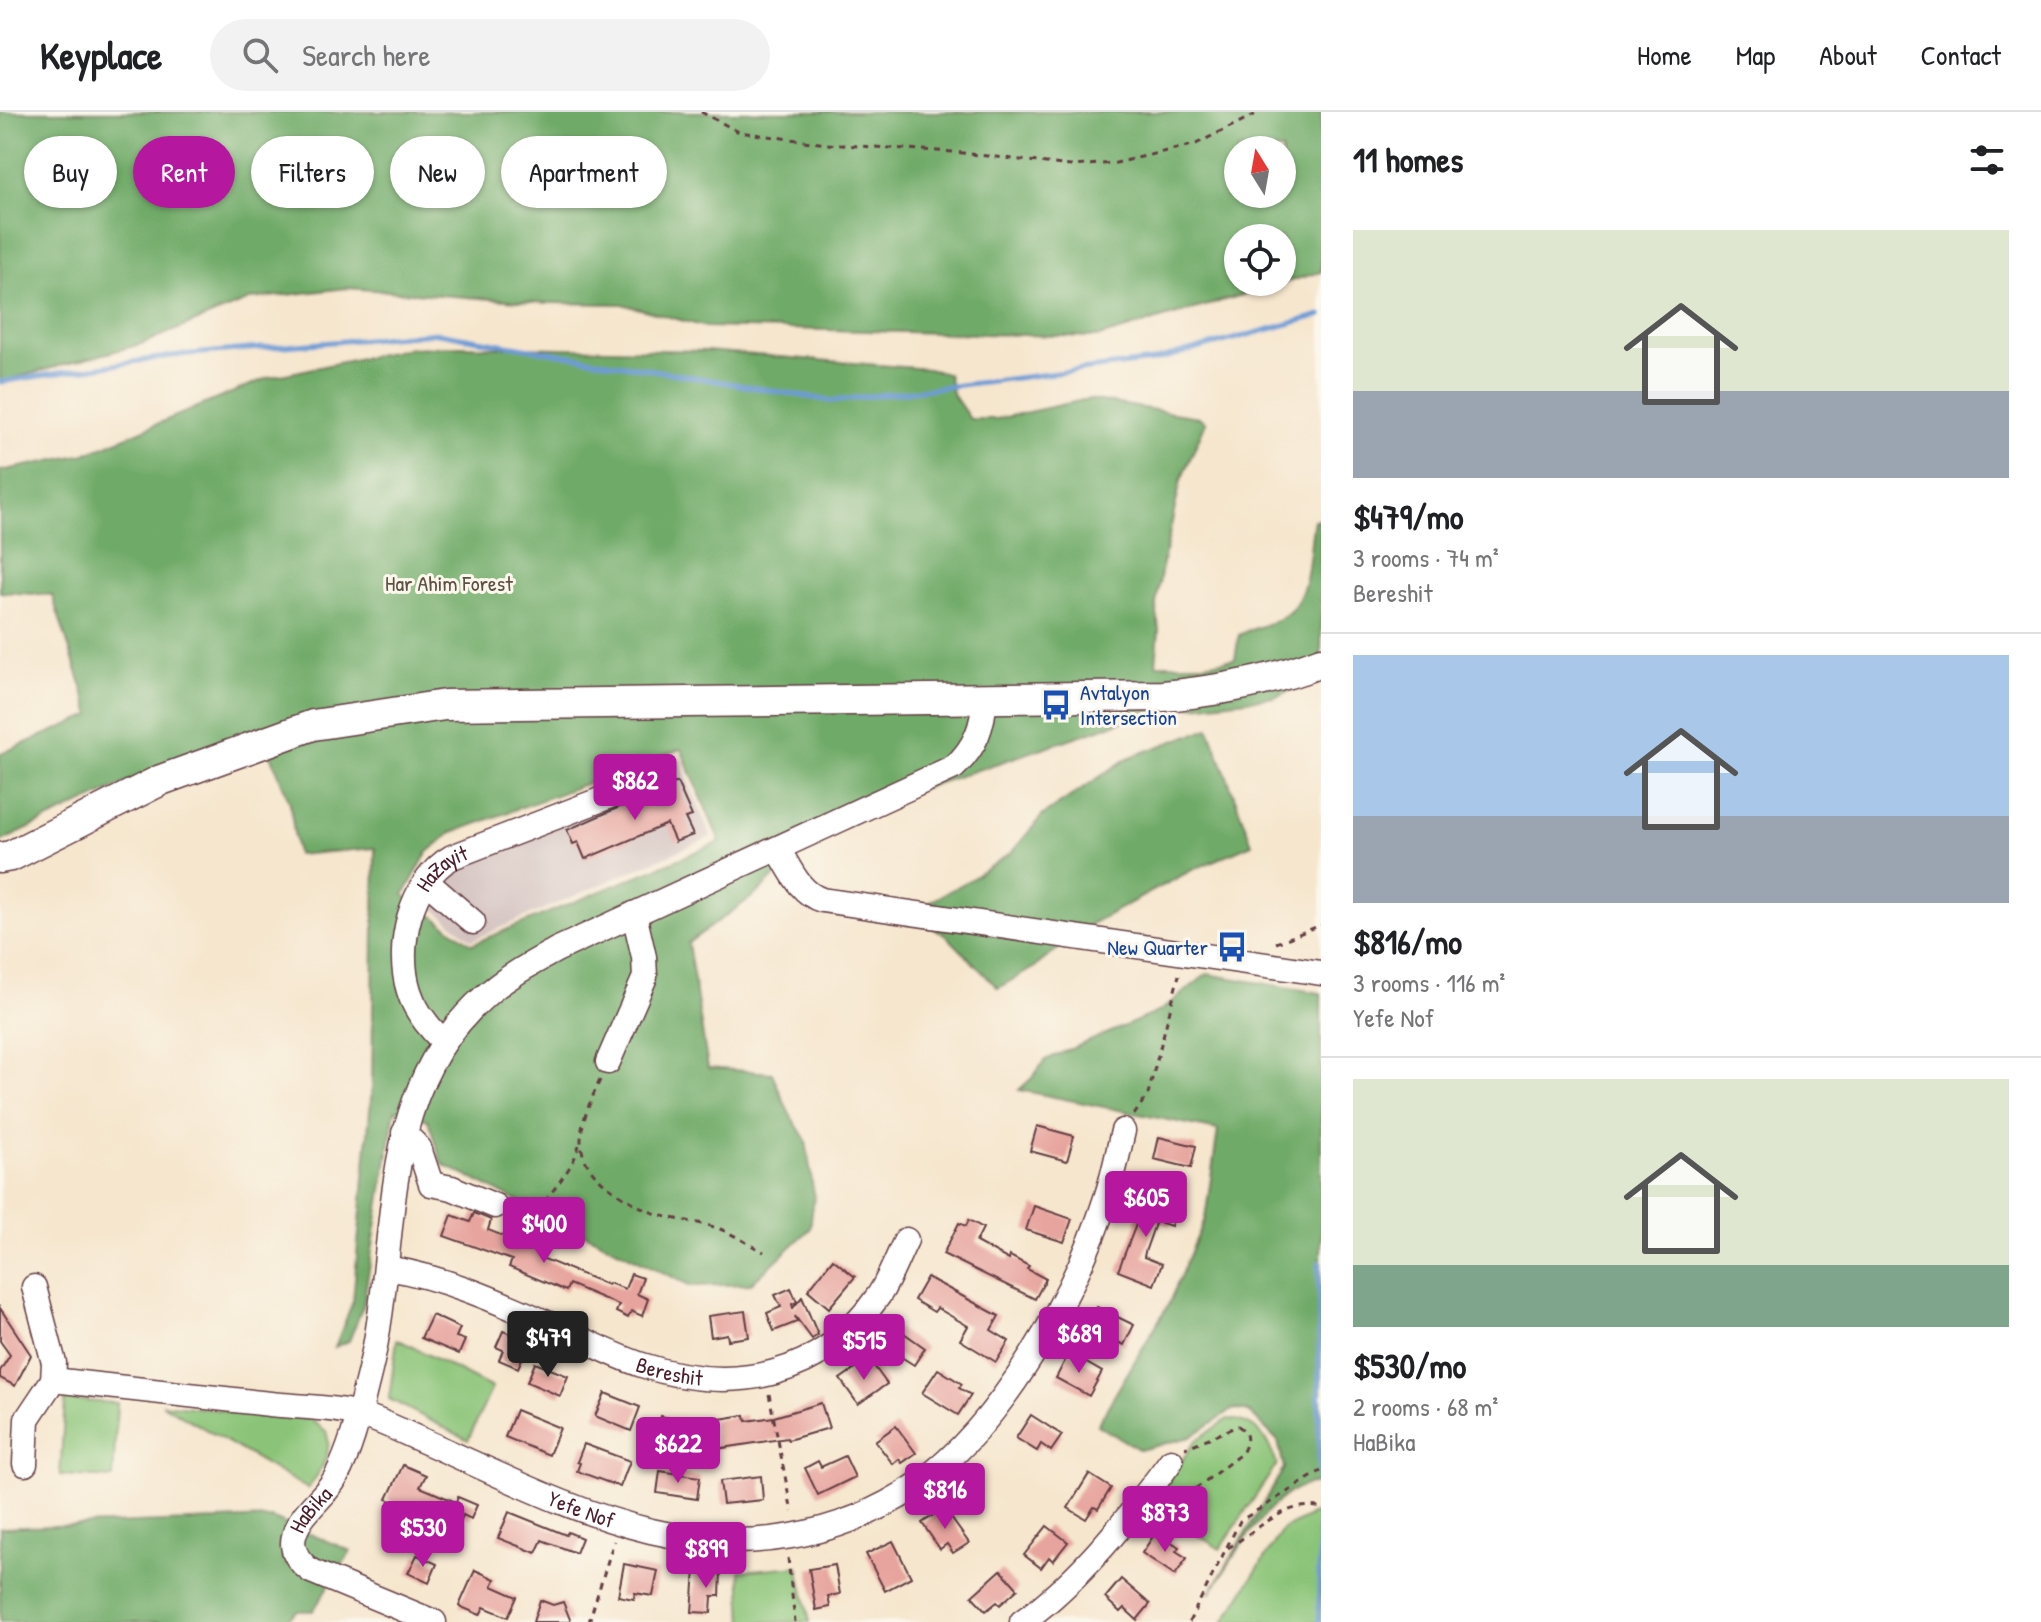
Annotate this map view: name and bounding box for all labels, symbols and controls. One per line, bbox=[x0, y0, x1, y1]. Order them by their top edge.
search box bbox=[210, 19, 770, 91]
text: Keyplace bbox=[40, 29, 162, 81]
icon: search bbox=[238, 33, 282, 77]
text: Search here bbox=[302, 35, 430, 75]
text: Home bbox=[1637, 36, 1692, 74]
text: Map bbox=[1736, 36, 1775, 74]
text: About bbox=[1819, 36, 1877, 74]
text: Contact bbox=[1921, 36, 2001, 74]
chip: Buy bbox=[24, 136, 117, 208]
chip: Rent bbox=[133, 136, 235, 208]
chip: Filters bbox=[251, 136, 374, 208]
chip: New bbox=[390, 136, 485, 208]
chip: Apartment bbox=[501, 136, 667, 208]
north arrow bbox=[1224, 136, 1296, 208]
map controls bbox=[1224, 136, 1296, 296]
text: 11 homes bbox=[1353, 137, 1463, 183]
icon: filters bbox=[1965, 138, 2009, 182]
button: locate bbox=[1224, 224, 1296, 296]
icon: home bbox=[1609, 282, 1753, 426]
text: $479/mo bbox=[1353, 494, 1464, 540]
text: 3 rooms · 74 m² bbox=[1353, 540, 1499, 575]
park label: Har Ahim Forest bbox=[385, 568, 513, 598]
text: Bereshit bbox=[1353, 575, 1433, 610]
place label: Avtalyon Intersection bbox=[1080, 677, 1177, 732]
bus stop icon: Avtalyon Intersection bbox=[1039, 688, 1073, 722]
icon: home bbox=[1609, 707, 1753, 851]
pin: $862 bbox=[588, 754, 682, 822]
text: $862 bbox=[612, 762, 658, 797]
street label: HaZayit bbox=[408, 837, 472, 897]
text: $816/mo bbox=[1353, 919, 1462, 965]
bus stop icon: New Quarter bbox=[1215, 930, 1249, 964]
place label: New Quarter bbox=[1107, 932, 1209, 962]
text: 3 rooms · 116 m² bbox=[1353, 965, 1505, 1000]
text: Yefe Nof bbox=[1353, 1000, 1434, 1035]
icon: home bbox=[1609, 1131, 1753, 1275]
pin: $605 bbox=[1099, 1171, 1193, 1239]
text: $605 bbox=[1123, 1179, 1169, 1214]
pin: $400 bbox=[497, 1197, 591, 1265]
text: $400 bbox=[521, 1205, 567, 1240]
pin: $689 bbox=[1032, 1307, 1126, 1375]
pin: $479 bbox=[501, 1311, 595, 1379]
pin: $515 bbox=[817, 1314, 911, 1382]
text: $689 bbox=[1057, 1315, 1101, 1350]
text: $479 bbox=[525, 1319, 571, 1354]
text: $515 bbox=[842, 1322, 886, 1357]
text: $530/mo bbox=[1353, 1343, 1466, 1389]
street label: Bereshit bbox=[632, 1349, 705, 1393]
text: 2 rooms · 68 m² bbox=[1353, 1389, 1498, 1424]
pin: $622 bbox=[631, 1417, 725, 1485]
text: HaBika bbox=[1353, 1424, 1415, 1459]
text: $622 bbox=[654, 1425, 702, 1460]
pin: $816 bbox=[898, 1463, 992, 1531]
text: $816 bbox=[923, 1471, 967, 1506]
street label: HaBika bbox=[282, 1480, 339, 1538]
street label: Yefe Nof bbox=[544, 1483, 619, 1535]
pin: $873 bbox=[1118, 1486, 1212, 1554]
text: $873 bbox=[1141, 1494, 1189, 1529]
pin: $530 bbox=[376, 1501, 470, 1569]
text: $530 bbox=[399, 1509, 447, 1544]
pin: $899 bbox=[659, 1522, 753, 1590]
text: $899 bbox=[684, 1530, 728, 1565]

